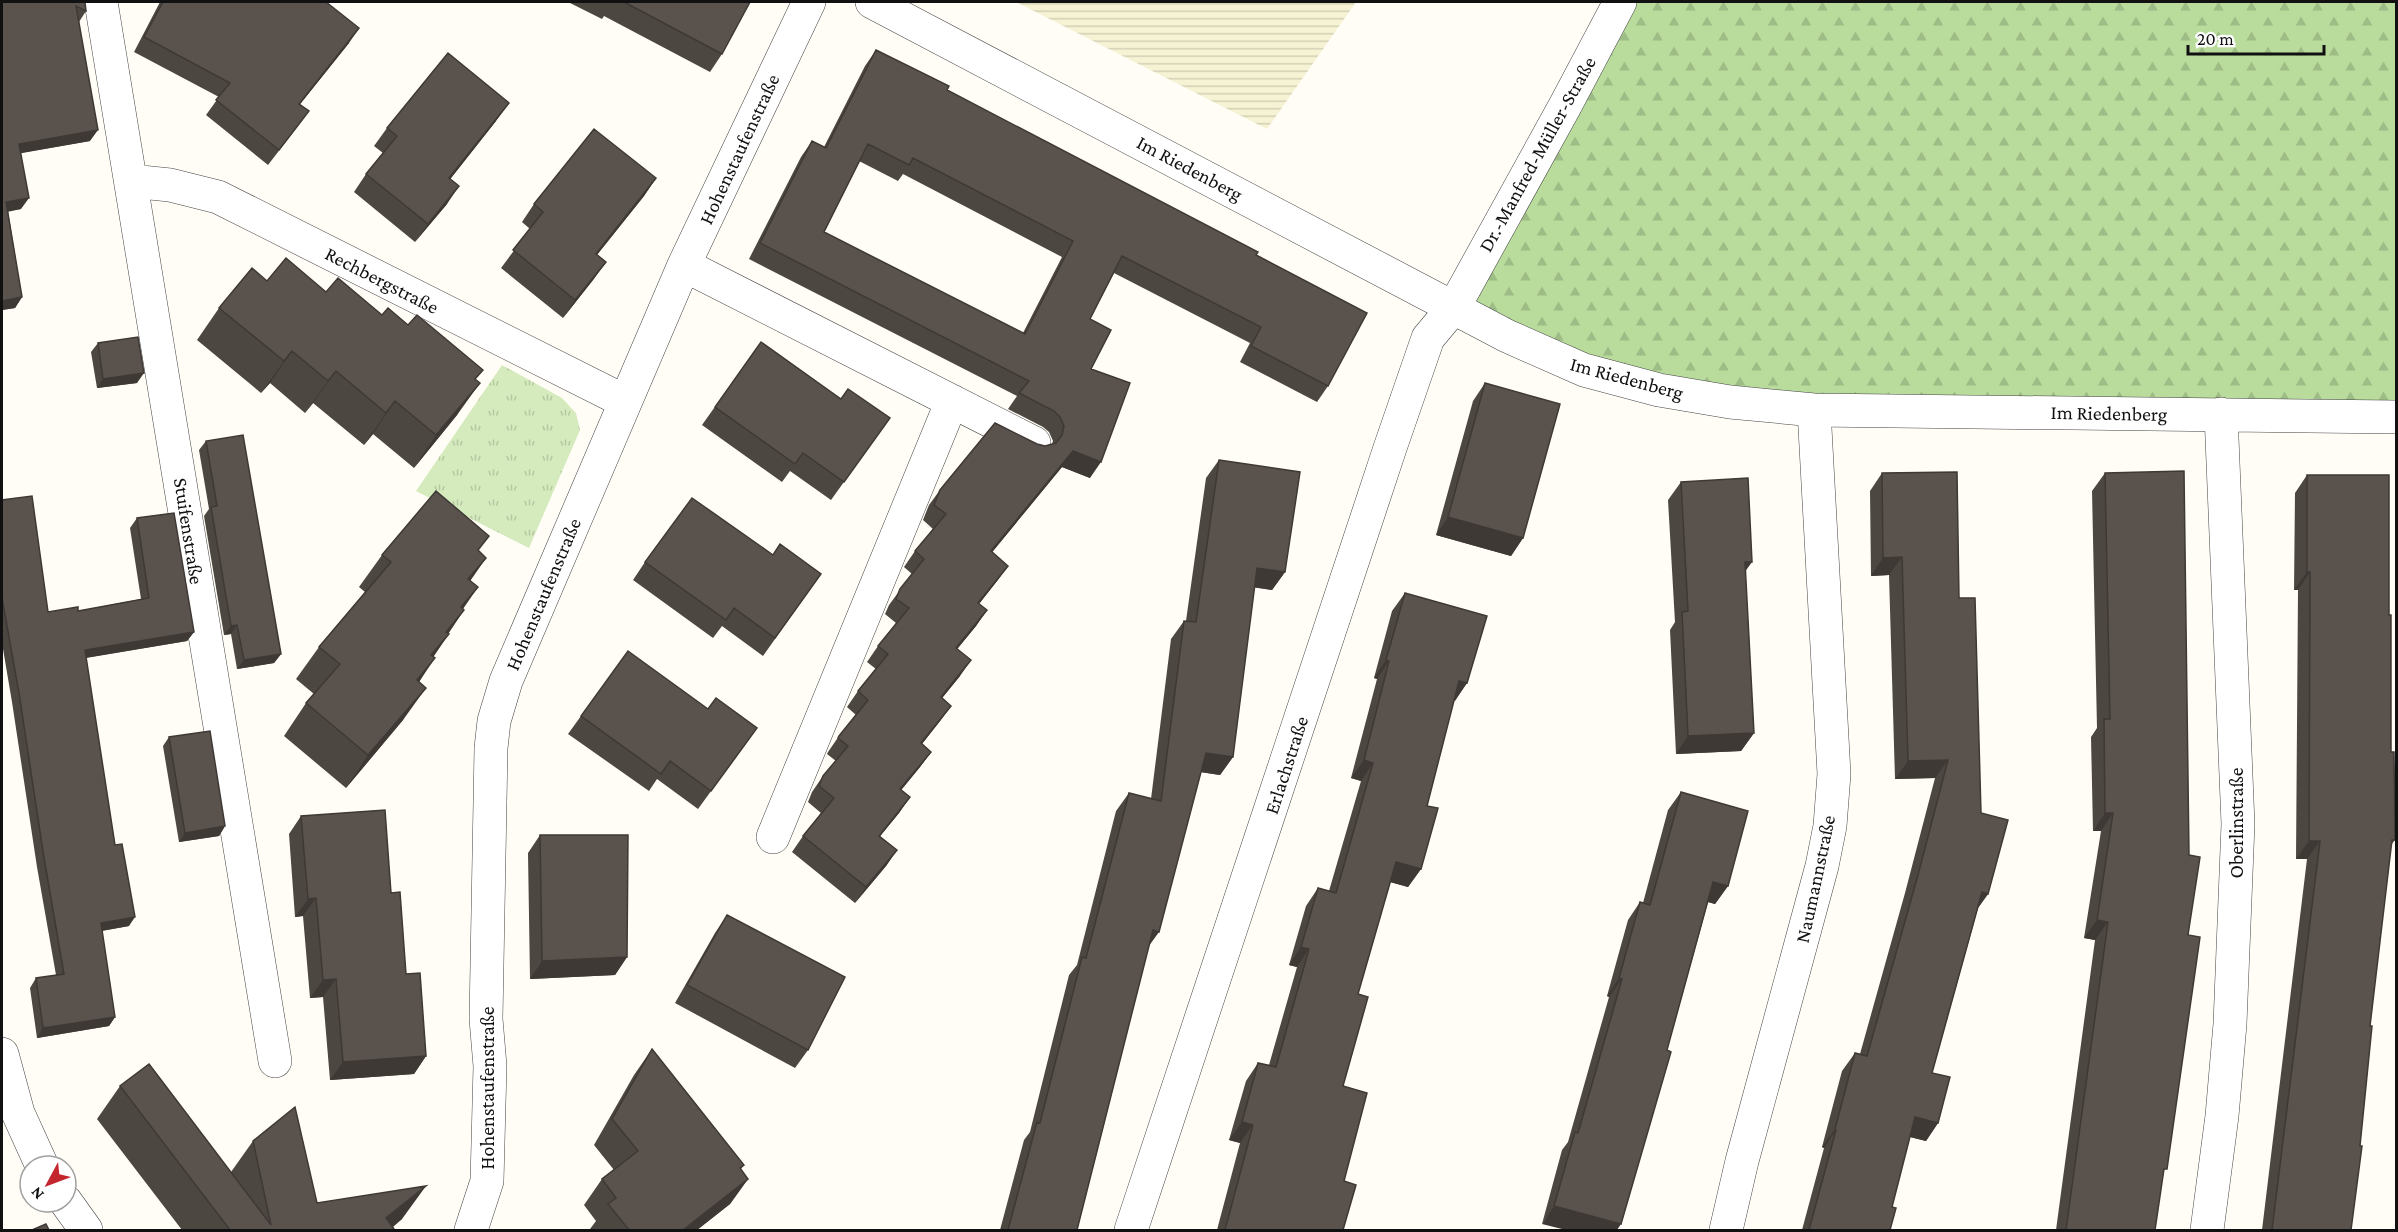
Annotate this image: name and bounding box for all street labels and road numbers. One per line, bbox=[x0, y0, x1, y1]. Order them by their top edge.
street label: Dr.-Manfred-Müller-Straße bbox=[1474, 52, 1600, 255]
street label: Hohenstaufenstraße bbox=[695, 70, 784, 228]
street label: Im Riedenberg bbox=[1133, 131, 1247, 206]
street label: Rechbergstraße bbox=[321, 242, 443, 319]
street label: Im Riedenberg bbox=[1568, 352, 1686, 405]
street label: Im Riedenberg bbox=[2051, 401, 2168, 426]
street label: Stuifenstraße bbox=[170, 476, 208, 586]
street label: Hohenstaufenstraße bbox=[501, 514, 585, 673]
street label: Erlachstraße bbox=[1260, 713, 1312, 817]
street label: Oberlinstraße bbox=[2225, 767, 2247, 879]
street label: Naumannstraße bbox=[1791, 813, 1839, 945]
street label: Hohenstaufenstraße bbox=[476, 1006, 498, 1170]

